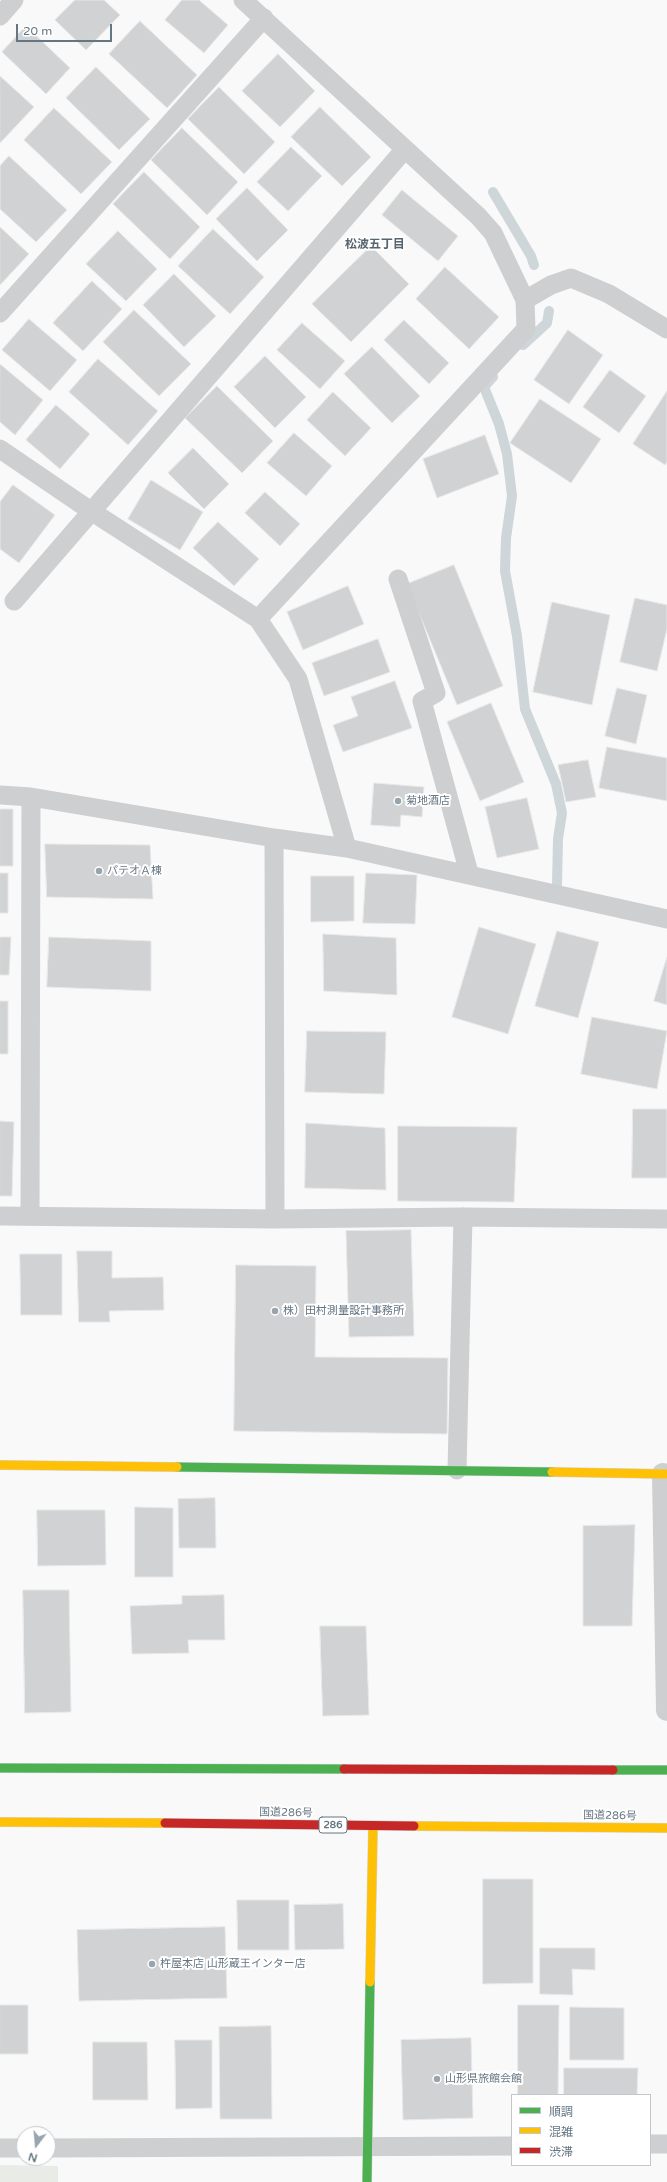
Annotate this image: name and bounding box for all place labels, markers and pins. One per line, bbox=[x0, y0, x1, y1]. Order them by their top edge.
place label: 菊地酒店 bbox=[406, 794, 450, 808]
marker: 菊地酒店 bbox=[393, 796, 403, 806]
place label: パテオＡ棟 bbox=[107, 864, 162, 878]
marker: パテオＡ棟 bbox=[94, 866, 104, 876]
place label: 株）田村測量設計事務所 bbox=[283, 1304, 404, 1318]
marker: 株）田村測量設計事務所 bbox=[270, 1306, 280, 1316]
place label: 杵屋本店 山形蔵王インター店 bbox=[160, 1957, 306, 1971]
marker: 杵屋本店 山形蔵王インター店 bbox=[147, 1959, 157, 1969]
place label: 山形県旅館会館 bbox=[445, 2072, 522, 2086]
marker: 山形県旅館会館 bbox=[432, 2074, 442, 2084]

